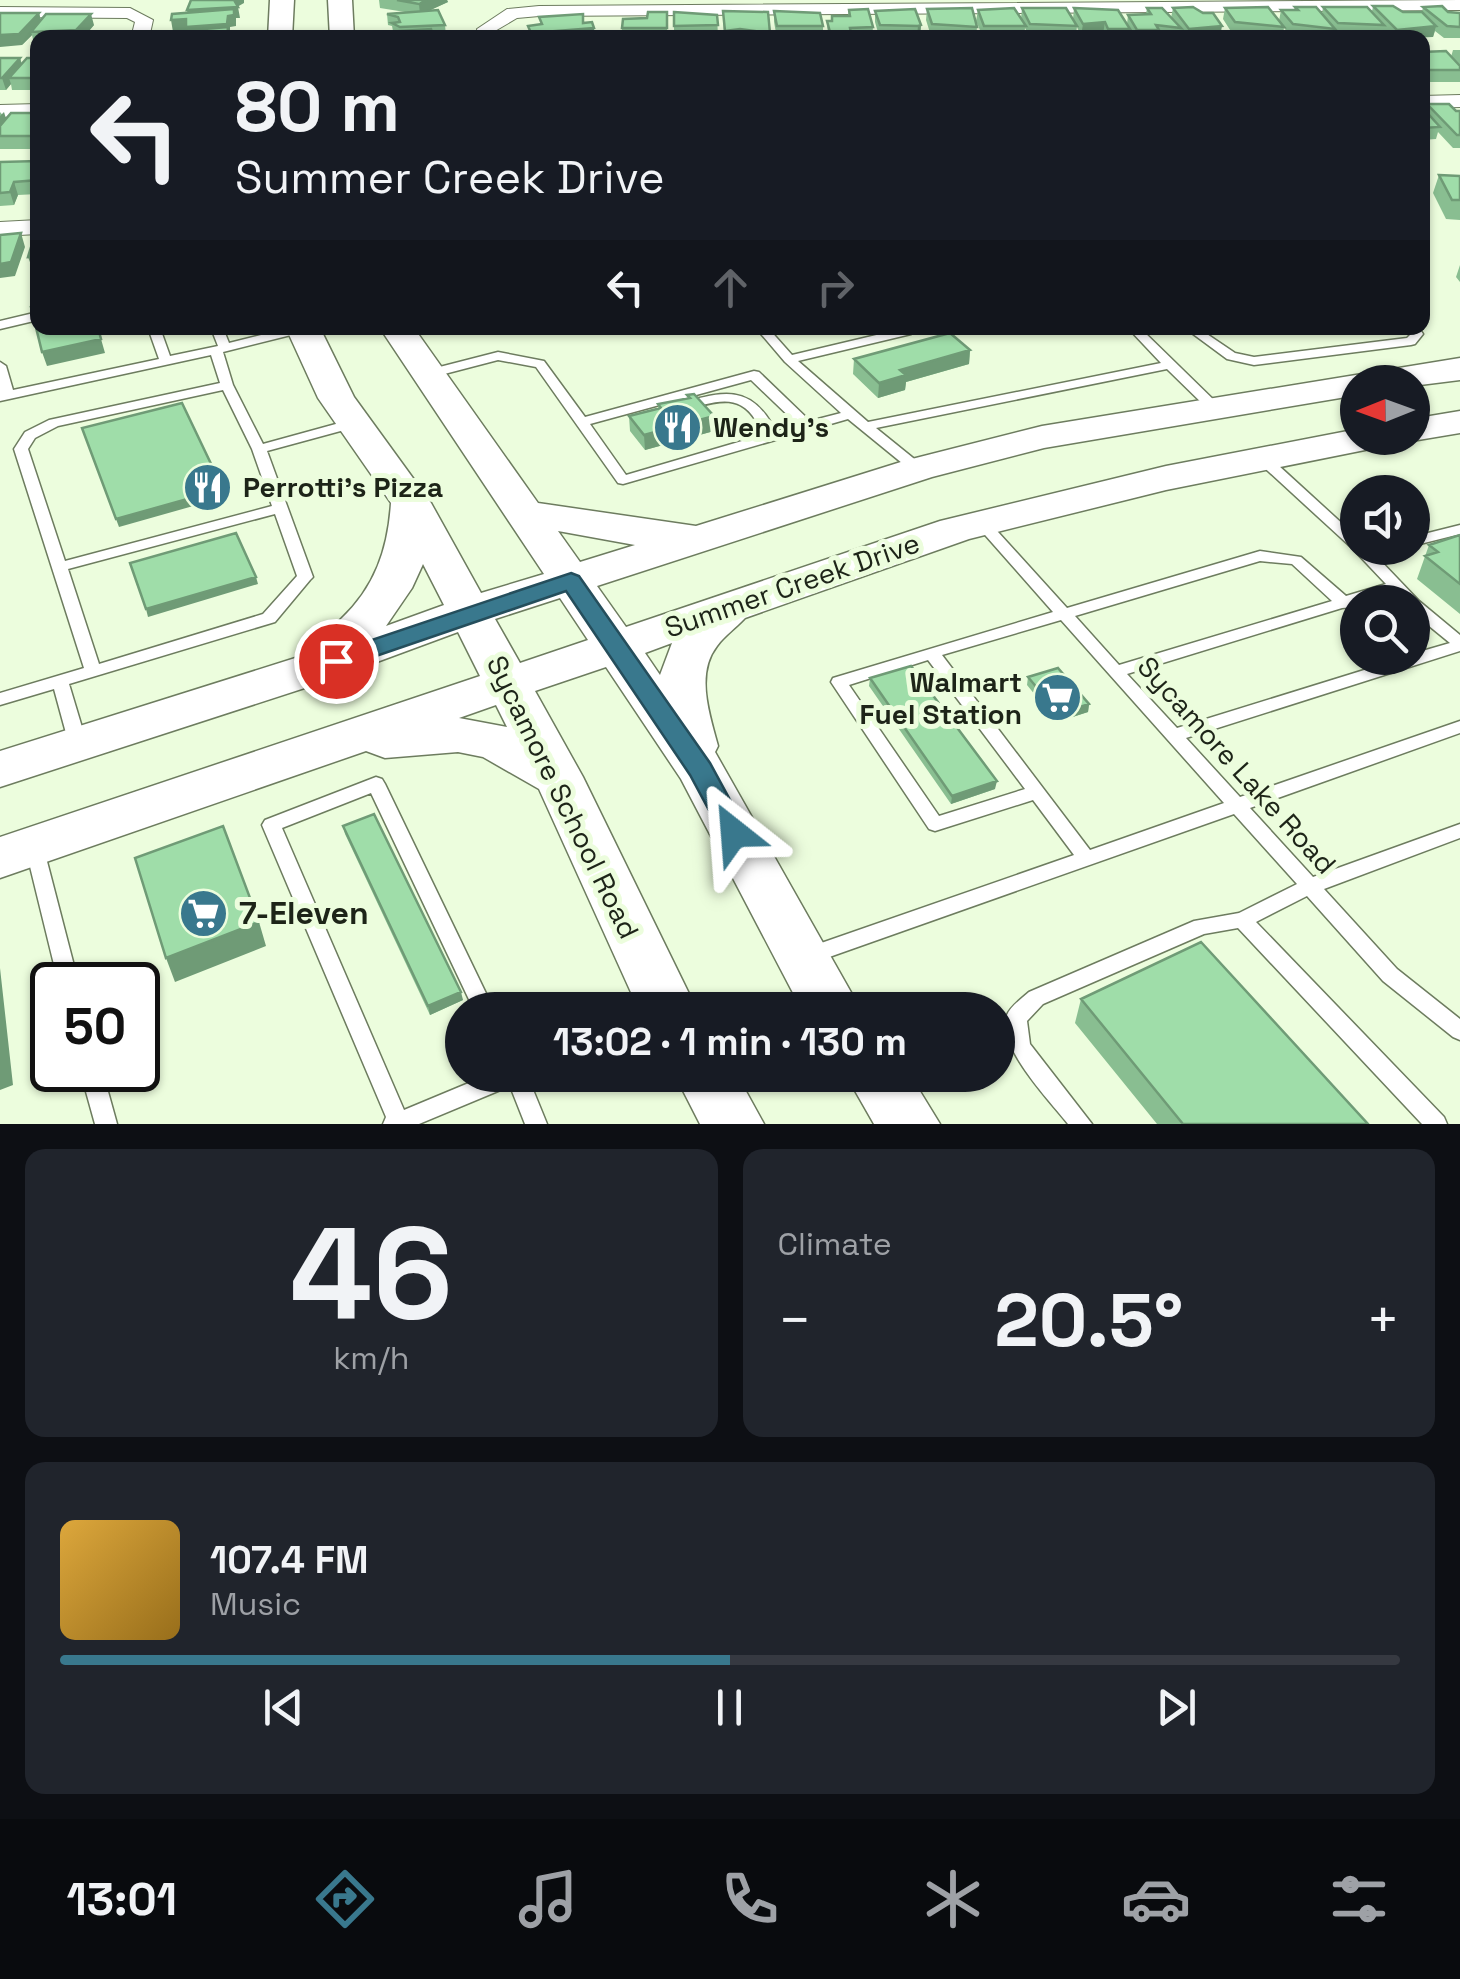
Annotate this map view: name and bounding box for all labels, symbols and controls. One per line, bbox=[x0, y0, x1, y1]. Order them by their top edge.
text: 80 m bbox=[235, 62, 400, 151]
icon: left bbox=[70, 70, 200, 200]
text: Summer Creek Drive bbox=[235, 149, 665, 206]
icon: left bbox=[598, 260, 653, 315]
icon: ahead bbox=[703, 260, 758, 315]
icon: right bbox=[808, 260, 863, 315]
north arrow bbox=[1340, 365, 1430, 455]
map controls bbox=[1340, 365, 1430, 675]
restaurant icon: Wendy's bbox=[652, 401, 704, 453]
place label: Wendy's bbox=[713, 409, 829, 445]
restaurant icon: Perrotti's Pizza bbox=[182, 461, 234, 513]
place label: Perrotti's Pizza bbox=[243, 469, 443, 505]
button: sound bbox=[1340, 475, 1430, 565]
street label: Summer Creek Drive bbox=[660, 524, 924, 646]
button: search bbox=[1340, 585, 1430, 675]
pin bbox=[294, 619, 379, 704]
icon: arrive bbox=[309, 634, 364, 689]
street label: Sycamore School Road bbox=[479, 649, 647, 945]
street label: Sycamore Lake Road bbox=[1130, 649, 1344, 881]
place label: Walmart Fuel Station bbox=[860, 664, 1022, 732]
supermarket icon: Walmart Fuel Station bbox=[1031, 672, 1083, 724]
position arrow bbox=[682, 781, 786, 885]
supermarket icon: 7-Eleven bbox=[178, 887, 230, 939]
place label: 7-Eleven bbox=[239, 893, 369, 933]
speed limit sign: 50 bbox=[30, 962, 160, 1092]
text: 13:02 · 1 min · 130 m bbox=[553, 1018, 907, 1066]
text: 46 bbox=[290, 1190, 453, 1356]
text: Climate bbox=[778, 1224, 892, 1264]
text: 20.5° bbox=[994, 1272, 1183, 1368]
text: − bbox=[778, 1285, 812, 1355]
text: + bbox=[1366, 1285, 1400, 1355]
text: km/h bbox=[333, 1338, 409, 1378]
text: 107.4 FM bbox=[210, 1536, 368, 1584]
text: Music bbox=[210, 1584, 301, 1624]
icon: previous bbox=[256, 1680, 311, 1735]
icon: pause bbox=[702, 1680, 757, 1735]
icon: next bbox=[1149, 1680, 1204, 1735]
icon: directions bbox=[310, 1864, 380, 1934]
icon: music bbox=[513, 1864, 583, 1934]
icon: phone bbox=[715, 1864, 785, 1934]
icon: climate bbox=[918, 1864, 988, 1934]
icon: car bbox=[1121, 1864, 1191, 1934]
icon: filters bbox=[1324, 1864, 1394, 1934]
text: 13:01 bbox=[66, 1871, 177, 1928]

